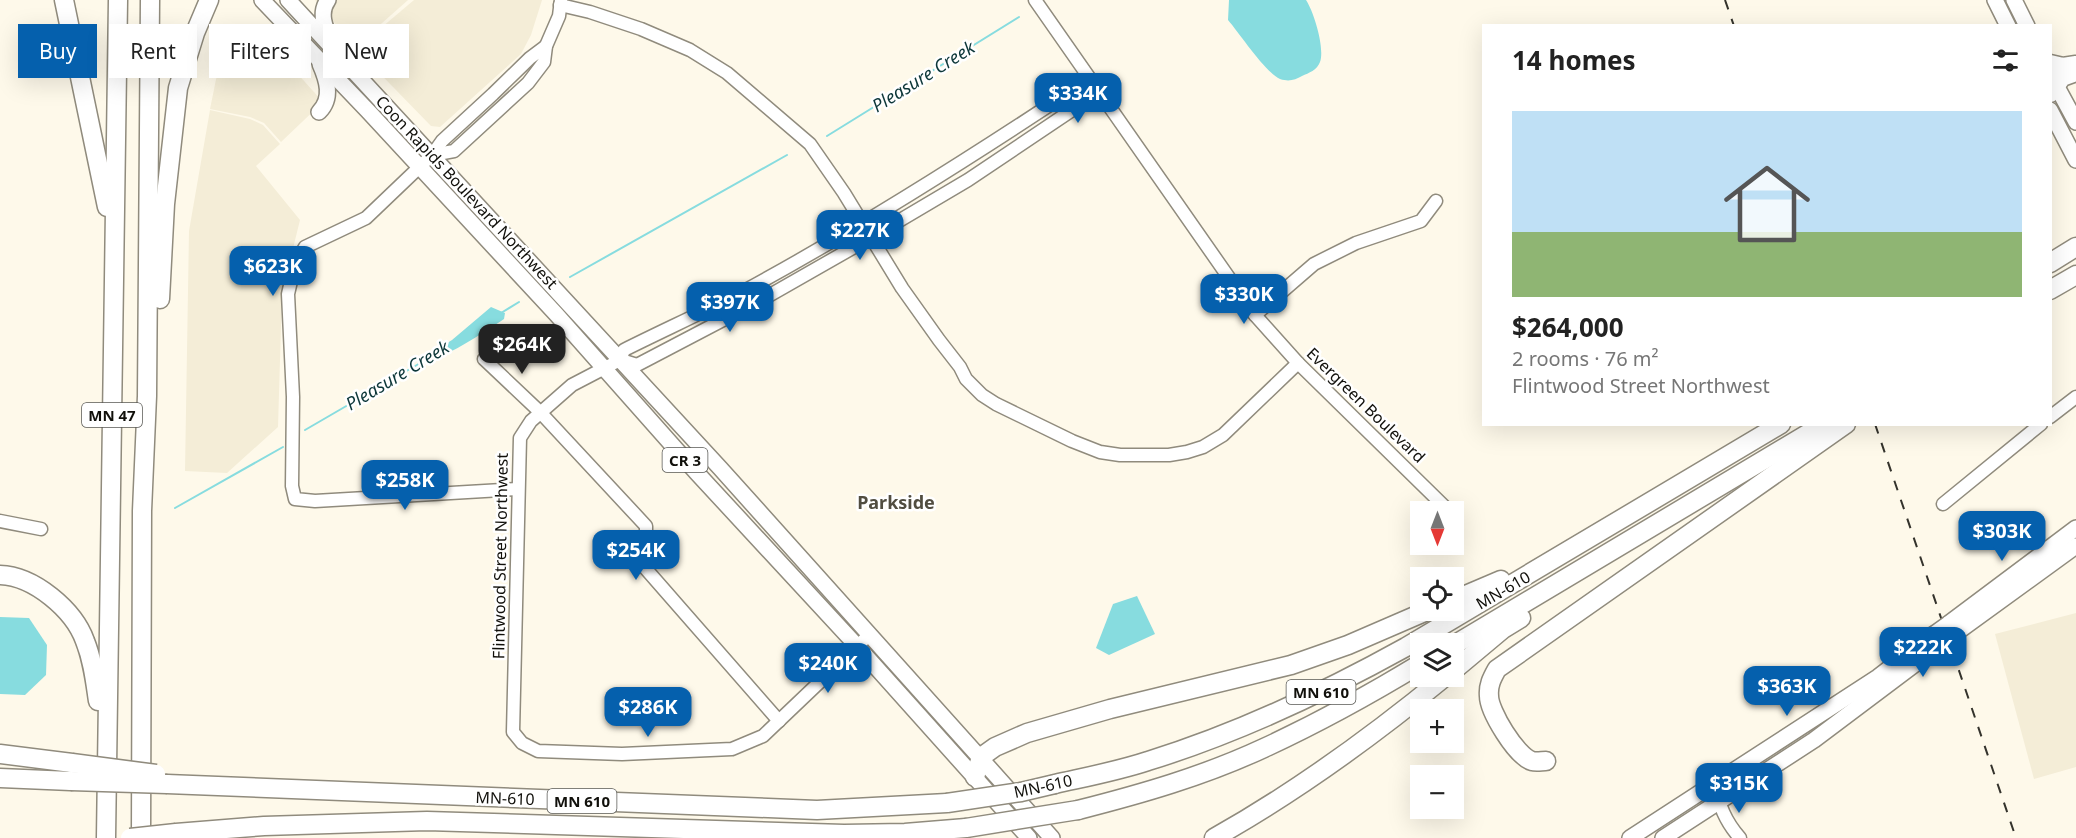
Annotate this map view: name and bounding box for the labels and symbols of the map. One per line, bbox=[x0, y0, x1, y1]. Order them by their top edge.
water label: Pleasure Creek bbox=[867, 34, 980, 117]
pin: $334K bbox=[1036, 73, 1120, 124]
street label: Coon Rapids Boulevard Northwest bbox=[371, 90, 563, 294]
pin: $227K bbox=[818, 210, 902, 261]
pin: $623K bbox=[231, 246, 315, 297]
pin: $330K bbox=[1202, 274, 1286, 325]
pin: $397K bbox=[688, 282, 772, 333]
pin: $264K bbox=[480, 324, 564, 375]
water label: Pleasure Creek bbox=[341, 334, 454, 415]
street label: Evergreen Boulevard bbox=[1302, 343, 1430, 467]
road number: MN 47 bbox=[82, 403, 142, 427]
road number: CR 3 bbox=[662, 448, 708, 472]
street label: Flintwood Street Northwest bbox=[487, 453, 513, 659]
pin: $258K bbox=[363, 460, 447, 511]
district label: Parkside bbox=[857, 490, 935, 514]
north arrow bbox=[1410, 501, 1464, 555]
pin: $303K bbox=[1960, 511, 2044, 562]
pin: $254K bbox=[594, 530, 678, 581]
street label: MN-610 bbox=[1472, 566, 1534, 614]
pin: $222K bbox=[1881, 627, 1965, 678]
pin: $240K bbox=[786, 643, 870, 694]
pin: $363K bbox=[1745, 666, 1829, 717]
road number: MN 610 bbox=[1286, 680, 1356, 704]
pin: $286K bbox=[606, 687, 690, 738]
pin: $315K bbox=[1697, 763, 1781, 814]
street label: MN-610 bbox=[1012, 769, 1074, 803]
street label: MN-610 bbox=[475, 786, 535, 810]
road number: MN 610 bbox=[548, 789, 616, 813]

